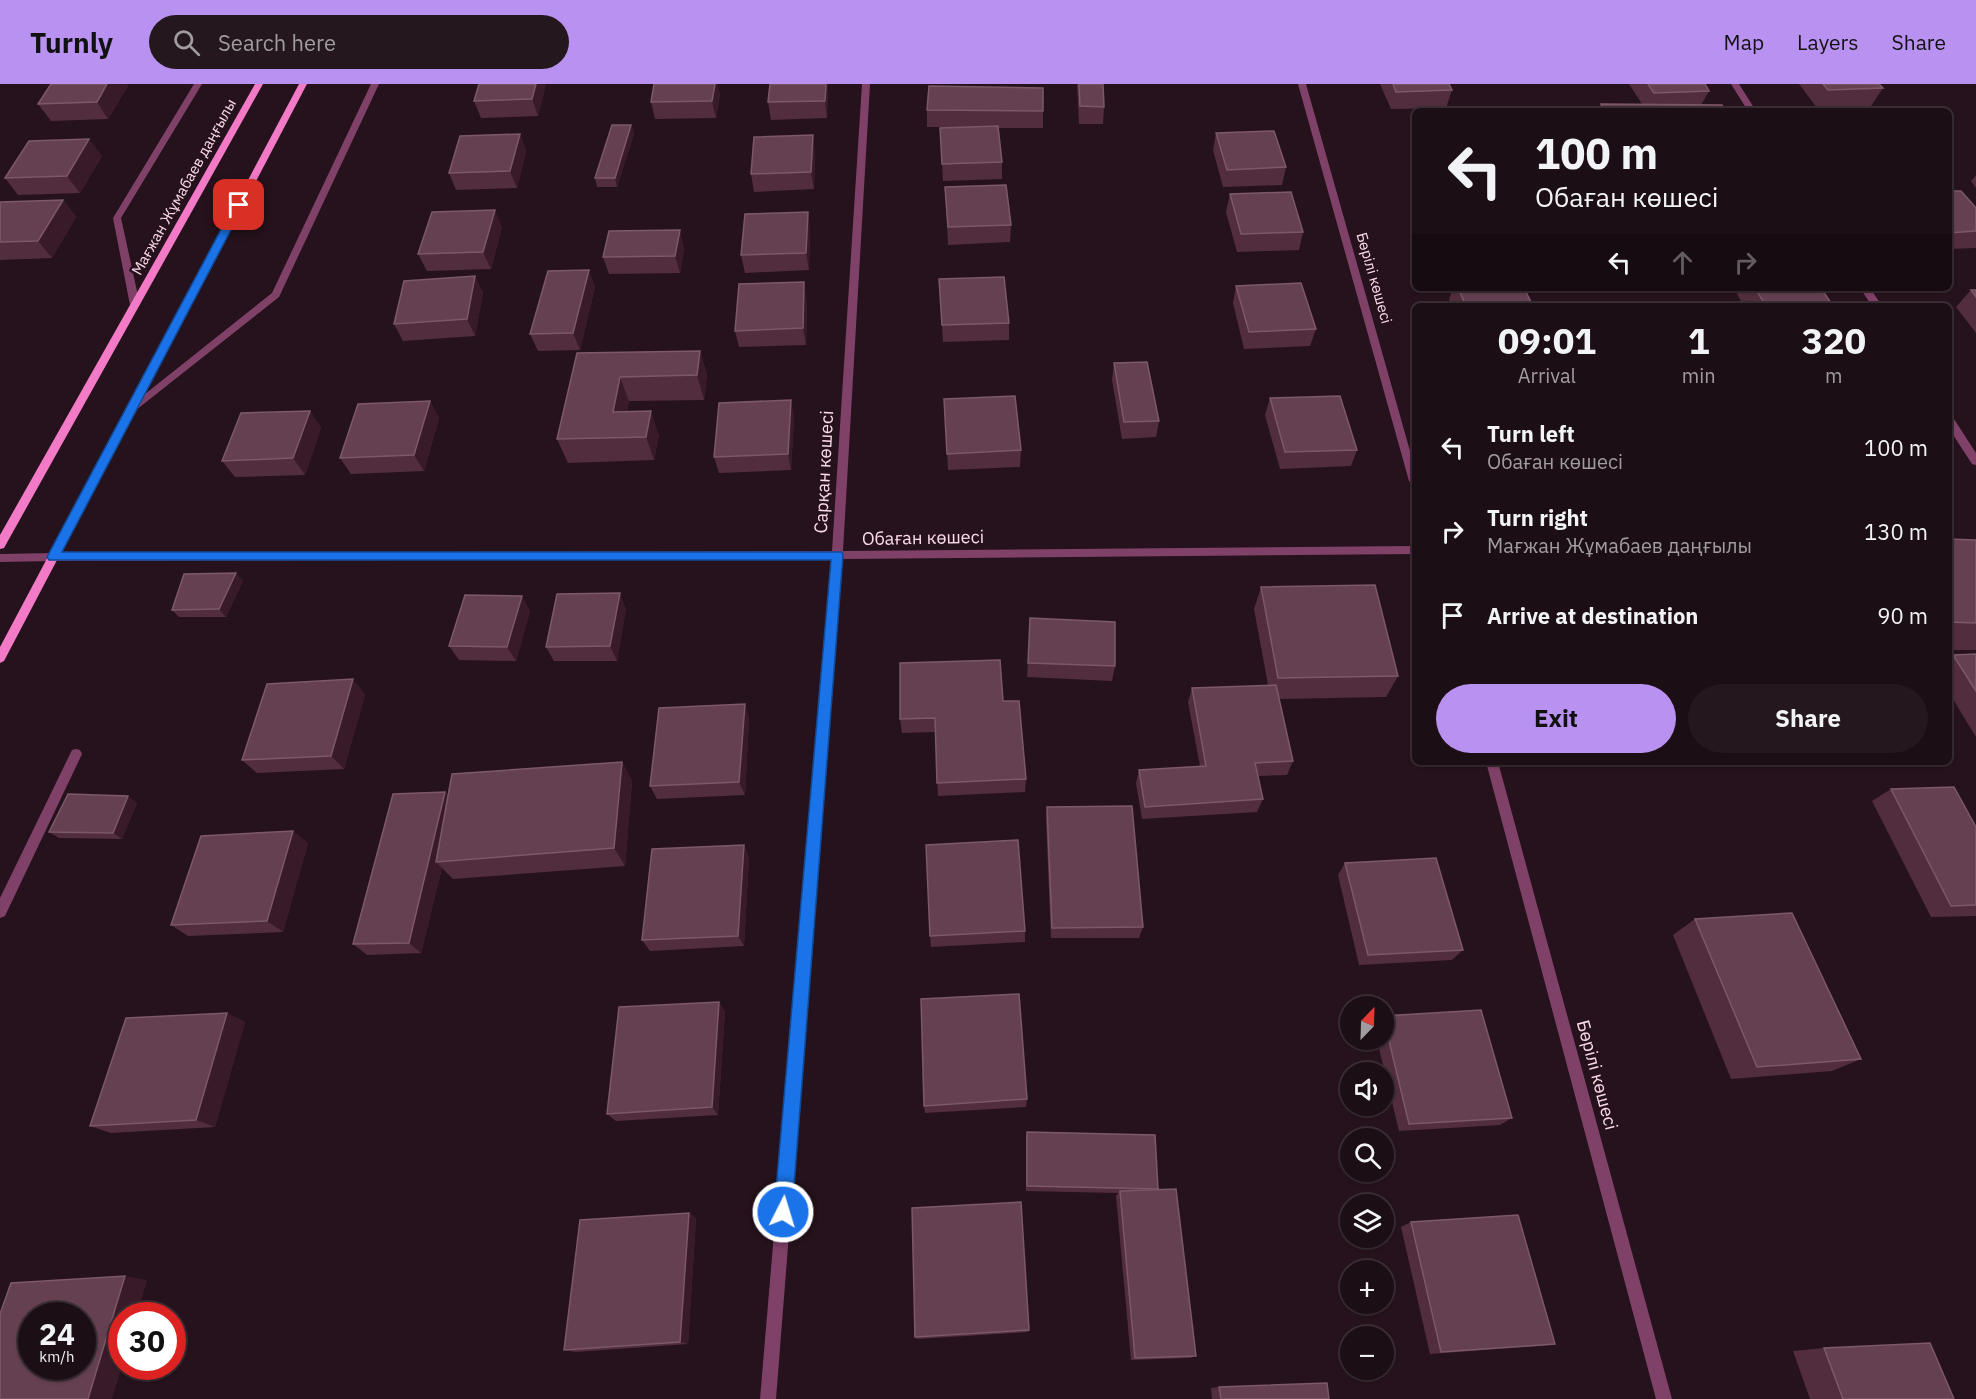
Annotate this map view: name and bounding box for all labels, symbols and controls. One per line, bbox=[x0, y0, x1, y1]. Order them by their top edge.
search box bbox=[149, 15, 569, 69]
text: Turnly bbox=[30, 24, 113, 61]
icon: search bbox=[170, 26, 203, 59]
text: Search here bbox=[218, 28, 336, 57]
text: Map bbox=[1724, 28, 1764, 56]
text: Layers bbox=[1797, 28, 1859, 56]
text: Share bbox=[1892, 28, 1946, 56]
street label: Мағжан Жұмабаев даңғылы bbox=[127, 95, 240, 278]
text: 100 m bbox=[1535, 126, 1658, 181]
icon: left bbox=[1436, 132, 1514, 210]
pin bbox=[213, 179, 264, 230]
text: Обаған көшесі bbox=[1535, 179, 1719, 214]
icon: arrive bbox=[222, 188, 255, 221]
street label: Бөрілі көшесі bbox=[1352, 230, 1397, 326]
icon: left bbox=[1603, 246, 1636, 279]
icon: ahead bbox=[1666, 246, 1699, 279]
icon: right bbox=[1729, 246, 1762, 279]
text: 09:01 bbox=[1498, 317, 1596, 364]
text: 1 bbox=[1688, 317, 1710, 364]
text: 320 bbox=[1801, 317, 1866, 364]
text: Arrival bbox=[1518, 362, 1576, 389]
text: min bbox=[1682, 362, 1716, 389]
text: m bbox=[1825, 362, 1843, 389]
street label: Сарқан көшесі bbox=[809, 410, 838, 534]
text: Turn left bbox=[1487, 419, 1575, 448]
icon: left bbox=[1436, 431, 1469, 464]
text: 100 m bbox=[1864, 433, 1928, 462]
text: Обаған көшесі bbox=[1487, 448, 1623, 475]
text: Turn right bbox=[1487, 503, 1588, 532]
icon: right bbox=[1436, 515, 1469, 548]
text: 130 m bbox=[1864, 517, 1928, 546]
street label: Обаған көшесі bbox=[862, 525, 984, 550]
text: Мағжан Жұмабаев даңғылы bbox=[1487, 532, 1752, 559]
icon: arrive bbox=[1436, 599, 1469, 632]
text: Arrive at destination bbox=[1487, 601, 1698, 630]
text: 90 m bbox=[1877, 601, 1928, 630]
button: Exit bbox=[1436, 684, 1676, 753]
button: Share bbox=[1688, 684, 1928, 753]
north arrow bbox=[1340, 996, 1394, 1050]
map controls bbox=[1340, 996, 1394, 1380]
street label: Бөрілі көшесі bbox=[1572, 1017, 1623, 1132]
button: sound bbox=[1340, 1062, 1394, 1116]
button: search bbox=[1340, 1128, 1394, 1182]
position arrow bbox=[751, 1180, 815, 1244]
button: layers bbox=[1340, 1194, 1394, 1248]
button: + bbox=[1340, 1260, 1394, 1314]
speed limit sign: 30 bbox=[108, 1302, 186, 1380]
text: 24 bbox=[39, 1314, 75, 1353]
button: − bbox=[1340, 1326, 1394, 1380]
text: km/h bbox=[39, 1347, 75, 1366]

